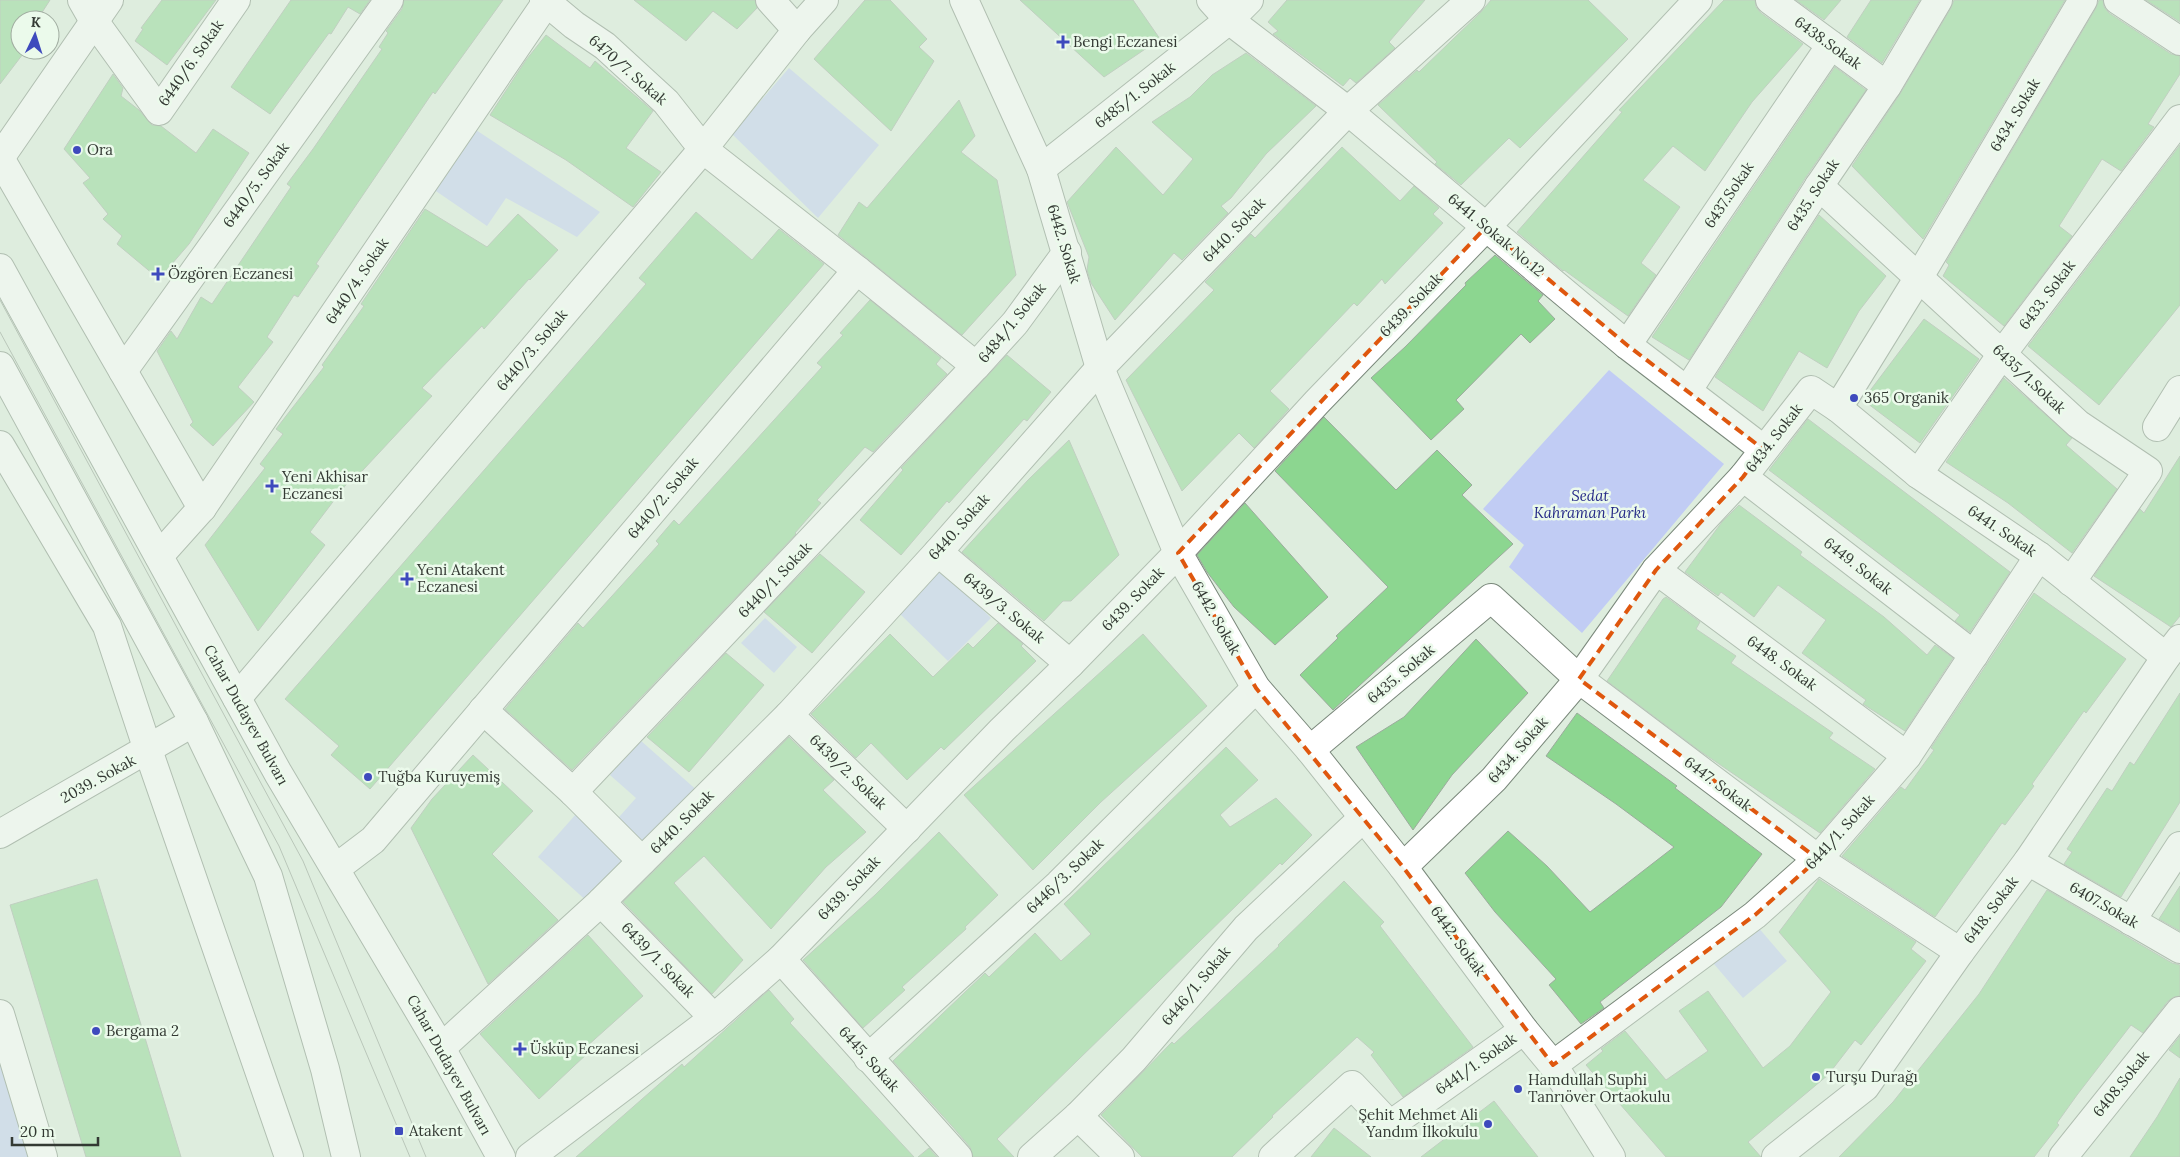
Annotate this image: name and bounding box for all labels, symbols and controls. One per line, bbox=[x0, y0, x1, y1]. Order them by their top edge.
north arrow bbox=[10, 10, 60, 60]
street label: 6438.Sokak bbox=[1791, 12, 1866, 73]
text: K bbox=[30, 13, 42, 31]
street label: 6440/6. Sokak bbox=[154, 16, 228, 110]
street label: 6470/7. Sokak bbox=[585, 30, 671, 110]
place label: Bengi Eczanesi bbox=[1073, 32, 1177, 51]
marker: Bengi Eczanesi bbox=[1057, 36, 1069, 48]
street label: 6485/1. Sokak bbox=[1090, 57, 1180, 133]
street label: 6434. Sokak bbox=[1985, 75, 2044, 155]
street label: 6440/5. Sokak bbox=[218, 138, 294, 232]
place label: Ora bbox=[87, 140, 113, 159]
marker: Ora bbox=[71, 144, 83, 156]
street label: 6435. Sokak bbox=[1782, 155, 1843, 234]
street label: 6437.Sokak bbox=[1699, 158, 1758, 231]
street label: 6441. Sokak No.12 bbox=[1444, 189, 1549, 281]
street label: 6440. Sokak bbox=[1198, 193, 1269, 266]
street label: 6442. Sokak bbox=[1043, 202, 1086, 286]
street label: 6440/4. Sokak bbox=[321, 234, 393, 328]
street label: 6433. Sokak bbox=[2014, 256, 2079, 333]
place label: Özgören Eczanesi bbox=[168, 264, 293, 283]
marker: Özgören Eczanesi bbox=[152, 268, 164, 280]
street label: 6439. Sokak bbox=[1375, 268, 1446, 341]
street label: 6484/1. Sokak bbox=[974, 279, 1050, 367]
street label: 6440/3. Sokak bbox=[492, 305, 572, 395]
street label: 6435/1.Sokak bbox=[1988, 340, 2070, 418]
place label: 365 Organik bbox=[1864, 388, 1949, 407]
marker: 365 Organik bbox=[1848, 392, 1860, 404]
street label: 6434. Sokak bbox=[1741, 400, 1806, 476]
street label: 6440/2. Sokak bbox=[623, 453, 703, 543]
place label: Yeni Akhisar Eczanesi bbox=[281, 467, 369, 503]
marker: Yeni Akhisar Eczanesi bbox=[266, 480, 278, 492]
park label: Sedat Kahraman Parkı bbox=[1534, 486, 1646, 522]
street label: 6440. Sokak bbox=[924, 490, 993, 564]
street label: 6441. Sokak bbox=[1964, 501, 2040, 561]
street label: 6449. Sokak bbox=[1820, 533, 1897, 598]
street label: 6440/1. Sokak bbox=[734, 538, 816, 622]
place label: Yeni Atakent Eczanesi bbox=[416, 560, 505, 596]
street label: 6439. Sokak bbox=[1097, 562, 1168, 635]
street label: 6439/3. Sokak bbox=[959, 568, 1049, 648]
marker: Yeni Atakent Eczanesi bbox=[401, 573, 413, 585]
street label: 6442. Sokak bbox=[1188, 578, 1245, 658]
street label: 6448. Sokak bbox=[1743, 631, 1821, 694]
street label: 6435. Sokak bbox=[1363, 640, 1438, 707]
street label: Cahar Dudayev Bulvarı bbox=[200, 641, 293, 788]
street label: 6434. Sokak bbox=[1484, 712, 1552, 787]
street label: 6439/2. Sokak bbox=[805, 730, 891, 814]
street label: 2039. Sokak bbox=[57, 750, 139, 807]
street label: 6447. Sokak bbox=[1681, 752, 1756, 815]
place label: Tuğba Kuruyemiş bbox=[378, 767, 500, 786]
marker: Tuğba Kuruyemiş bbox=[362, 771, 374, 783]
street label: 6440. Sokak bbox=[646, 786, 718, 858]
street label: 6441/1. Sokak bbox=[1801, 790, 1879, 874]
street label: 6446/3. Sokak bbox=[1022, 834, 1108, 918]
street label: 6439. Sokak bbox=[813, 851, 884, 924]
street label: 6418. Sokak bbox=[1959, 872, 2022, 947]
street label: 6407.Sokak bbox=[2066, 877, 2142, 932]
street label: 6442. Sokak bbox=[1427, 902, 1490, 979]
street label: 6439/1. Sokak bbox=[617, 918, 699, 1002]
street label: 6446/1. Sokak bbox=[1157, 942, 1235, 1030]
street label: Cahar Dudayev Bulvarı bbox=[403, 991, 496, 1138]
place label: Bergama 2 bbox=[106, 1021, 179, 1040]
street label: 6445. Sokak bbox=[835, 1022, 904, 1095]
marker: Bergama 2 bbox=[90, 1025, 102, 1037]
street label: 6441/1. Sokak bbox=[1431, 1029, 1521, 1099]
place label: Üsküp Eczanesi bbox=[530, 1039, 639, 1058]
marker: Üsküp Eczanesi bbox=[514, 1043, 526, 1055]
street label: 6408.Sokak bbox=[2088, 1047, 2153, 1121]
place label: Turşu Durağı bbox=[1826, 1067, 1918, 1086]
place label: Hamdullah Suphi Tanrıöver Ortaokulu bbox=[1528, 1070, 1670, 1106]
marker: Turşu Durağı bbox=[1810, 1071, 1822, 1083]
marker: Hamdullah Suphi Tanrıöver Ortaokulu bbox=[1512, 1083, 1524, 1095]
place label: Şehit Mehmet Ali Yandım İlkokulu bbox=[1359, 1105, 1478, 1141]
scale bar bbox=[12, 1114, 99, 1146]
marker: Şehit Mehmet Ali Yandım İlkokulu bbox=[1482, 1118, 1494, 1130]
place label: Atakent bbox=[408, 1121, 463, 1140]
text: 20 m bbox=[20, 1122, 55, 1141]
marker: Atakent bbox=[393, 1125, 405, 1137]

